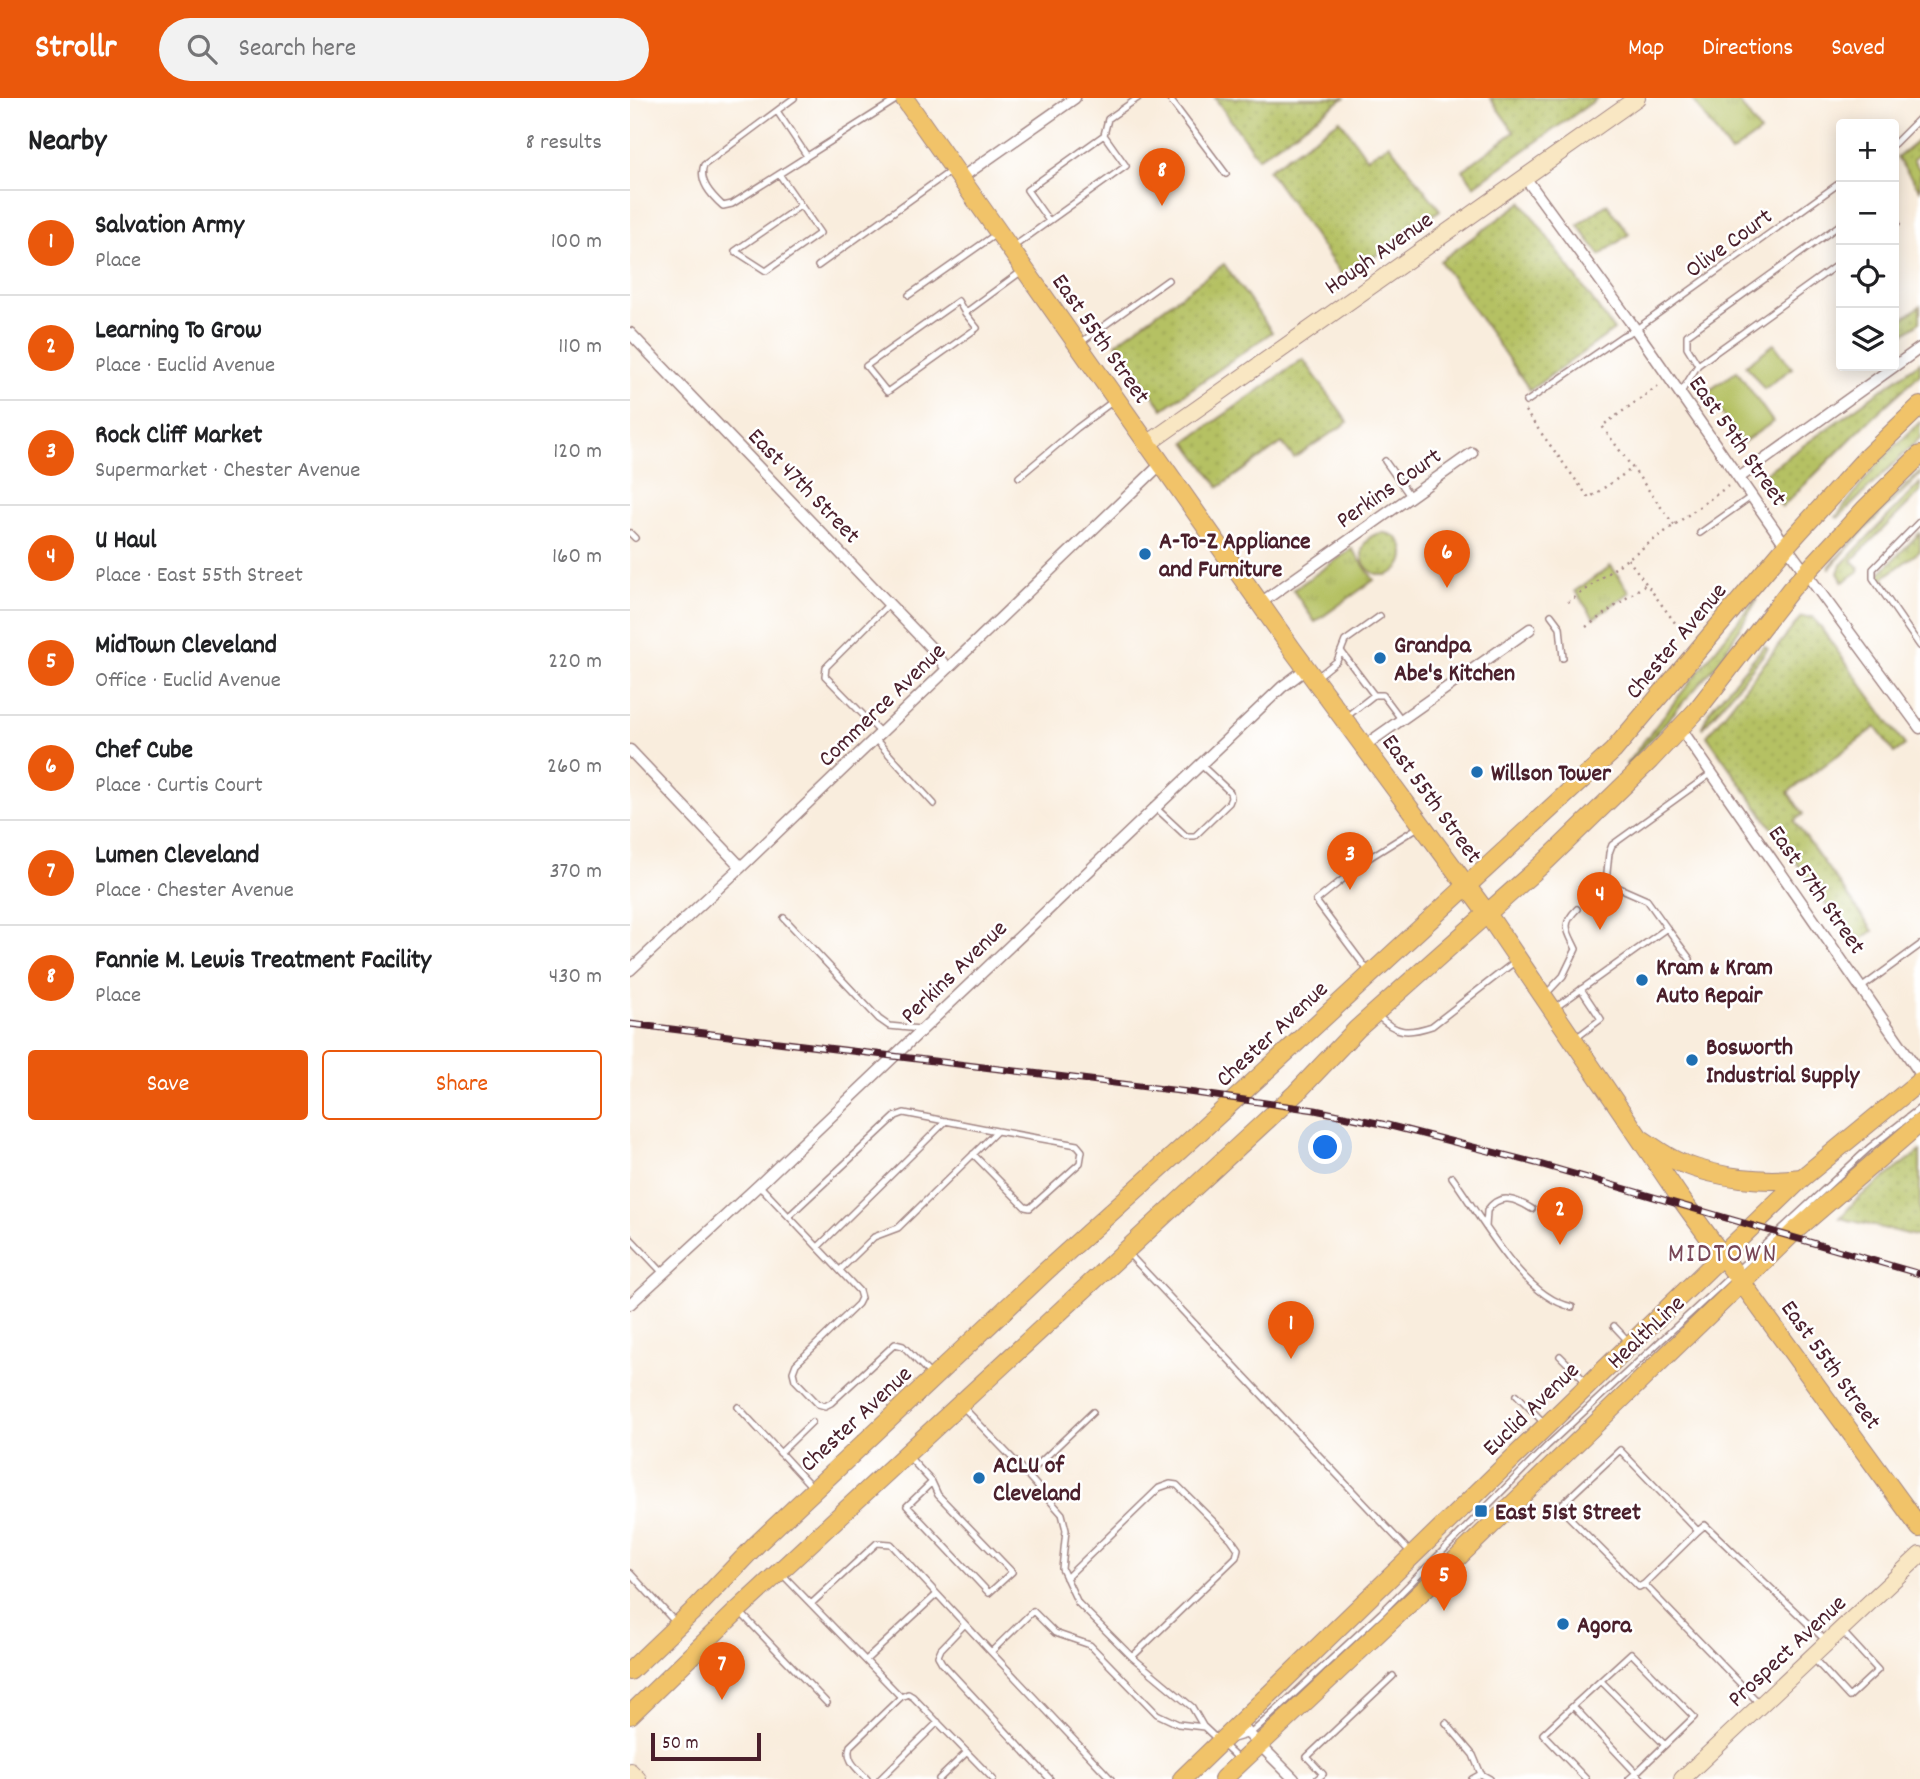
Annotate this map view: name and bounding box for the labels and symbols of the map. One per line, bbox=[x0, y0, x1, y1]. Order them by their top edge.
pin: 8 bbox=[1139, 148, 1185, 206]
street label: Olive Court bbox=[1679, 201, 1781, 288]
street label: Hough Avenue bbox=[1318, 204, 1441, 305]
street label: East 55th Street bbox=[1042, 268, 1157, 412]
street label: East 59th Street bbox=[1679, 370, 1794, 514]
street label: East 47th Street bbox=[739, 422, 867, 553]
street label: Perkins Court bbox=[1330, 440, 1450, 538]
place label: A-To-Z Appliance and Furniture bbox=[1159, 526, 1311, 588]
pin: 6 bbox=[1424, 530, 1470, 588]
marker: A-To-Z Appliance and Furniture bbox=[1137, 546, 1153, 562]
street label: Chester Avenue bbox=[1618, 576, 1736, 708]
place label: Grandpa Abe's Kitchen bbox=[1394, 630, 1515, 692]
street label: Commerce Avenue bbox=[811, 636, 955, 776]
marker: Grandpa Abe's Kitchen bbox=[1372, 650, 1388, 666]
street label: East 55th Street bbox=[1372, 728, 1489, 872]
place label: Willson Tower bbox=[1491, 758, 1612, 792]
marker: Willson Tower bbox=[1469, 764, 1485, 780]
street label: East 57th Street bbox=[1758, 819, 1873, 962]
pin: 3 bbox=[1327, 832, 1373, 890]
pin: 4 bbox=[1577, 872, 1623, 930]
street label: Perkins Avenue bbox=[894, 913, 1016, 1033]
place label: Kram & Kram Auto Repair bbox=[1656, 952, 1773, 1014]
marker: Kram & Kram Auto Repair bbox=[1634, 972, 1650, 988]
street label: Chester Avenue bbox=[1209, 974, 1337, 1096]
place label: Bosworth Industrial Supply bbox=[1706, 1032, 1861, 1094]
marker: Bosworth Industrial Supply bbox=[1684, 1052, 1700, 1068]
your location bbox=[1308, 1130, 1342, 1164]
pin: 2 bbox=[1537, 1187, 1583, 1245]
district label: MIDTOWN bbox=[1668, 1236, 1778, 1276]
street label: HealthLine bbox=[1601, 1288, 1694, 1378]
street label: East 55th Street bbox=[1771, 1294, 1888, 1438]
pin: 1 bbox=[1268, 1301, 1314, 1359]
street label: Euclid Avenue bbox=[1476, 1355, 1588, 1465]
street label: Chester Avenue bbox=[793, 1359, 921, 1481]
place label: ACLU of Cleveland bbox=[993, 1450, 1081, 1512]
marker: ACLU of Cleveland bbox=[971, 1470, 987, 1486]
place label: East 51st Street bbox=[1495, 1497, 1641, 1531]
marker: East 51st Street bbox=[1473, 1503, 1489, 1519]
pin: 5 bbox=[1421, 1553, 1467, 1611]
street label: Prospect Avenue bbox=[1721, 1588, 1855, 1716]
place label: Agora bbox=[1577, 1610, 1632, 1644]
marker: Agora bbox=[1555, 1616, 1571, 1632]
pin: 7 bbox=[699, 1642, 745, 1700]
scale bar bbox=[651, 1730, 761, 1762]

